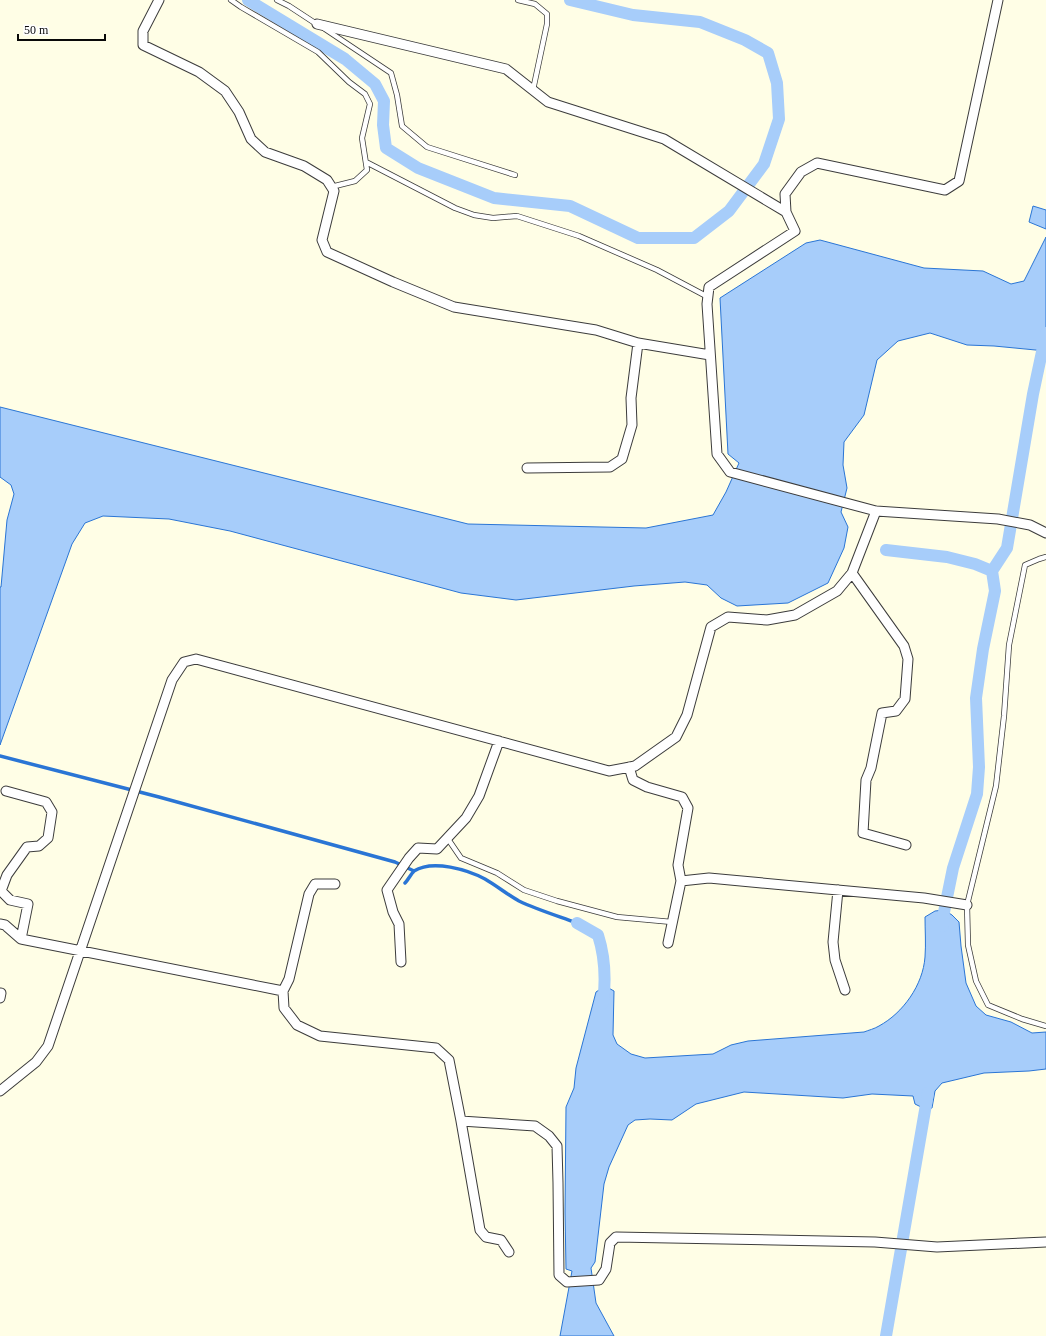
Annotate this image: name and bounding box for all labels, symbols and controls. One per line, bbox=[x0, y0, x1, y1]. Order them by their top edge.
scale bar bbox=[18, 16, 105, 42]
text: 50 m bbox=[24, 23, 49, 37]

